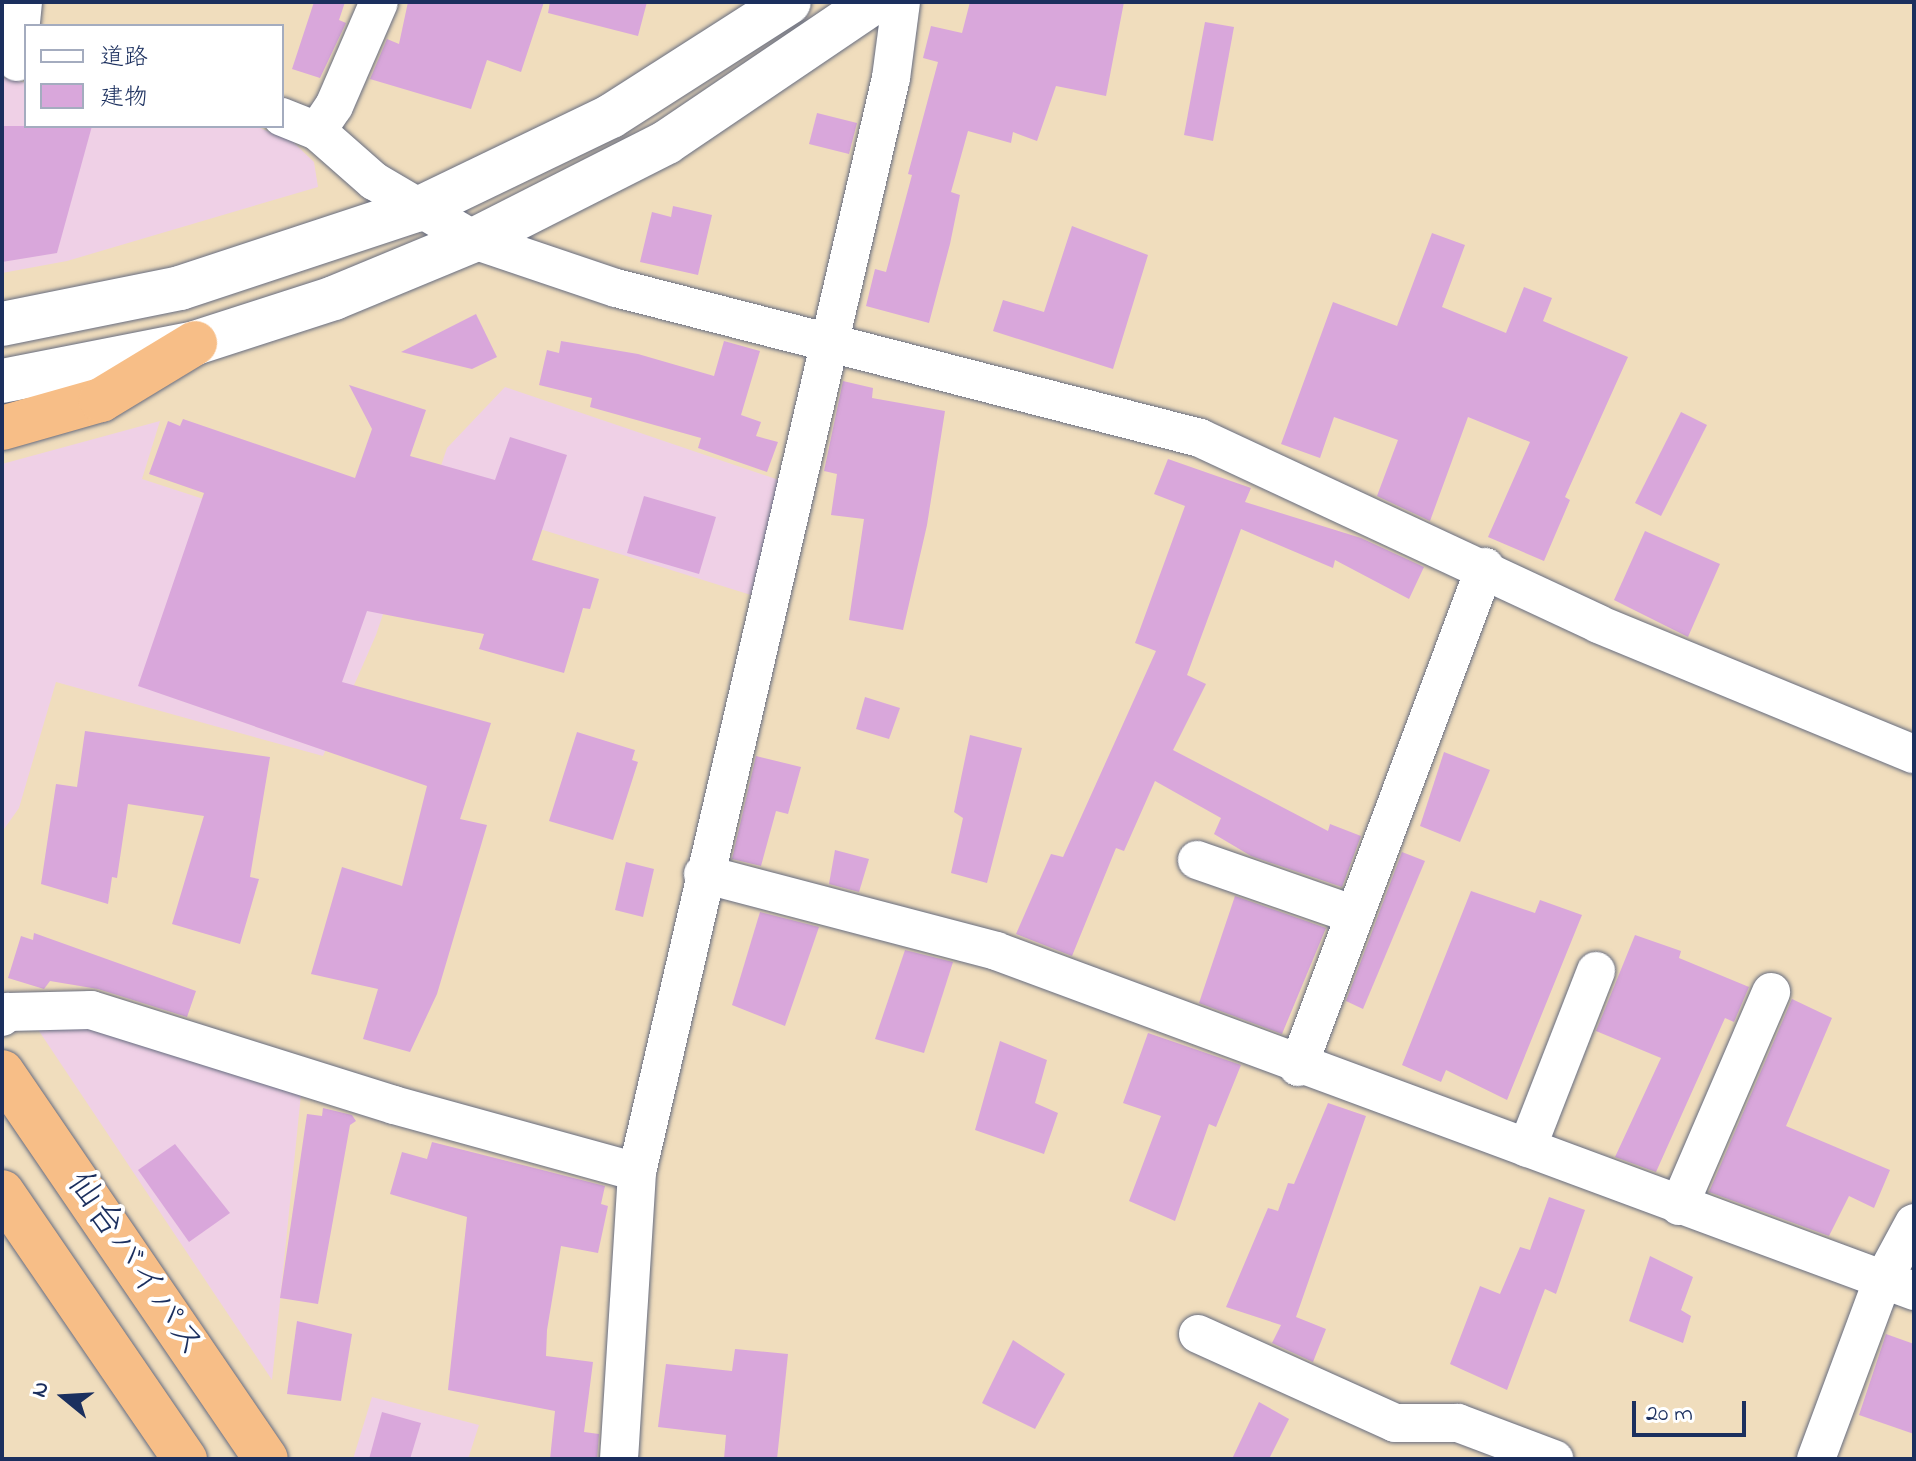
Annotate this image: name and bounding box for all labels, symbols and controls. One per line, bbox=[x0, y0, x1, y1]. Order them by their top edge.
legend bbox=[24, 24, 284, 128]
text: 道路 bbox=[100, 41, 148, 76]
text: 建物 bbox=[100, 81, 148, 116]
street label: 仙台バイパス bbox=[56, 1163, 212, 1367]
north arrow bbox=[24, 1357, 104, 1437]
text: N bbox=[24, 1378, 59, 1402]
scale bar bbox=[1636, 1385, 1750, 1435]
text: 20 m bbox=[1646, 1397, 1693, 1432]

